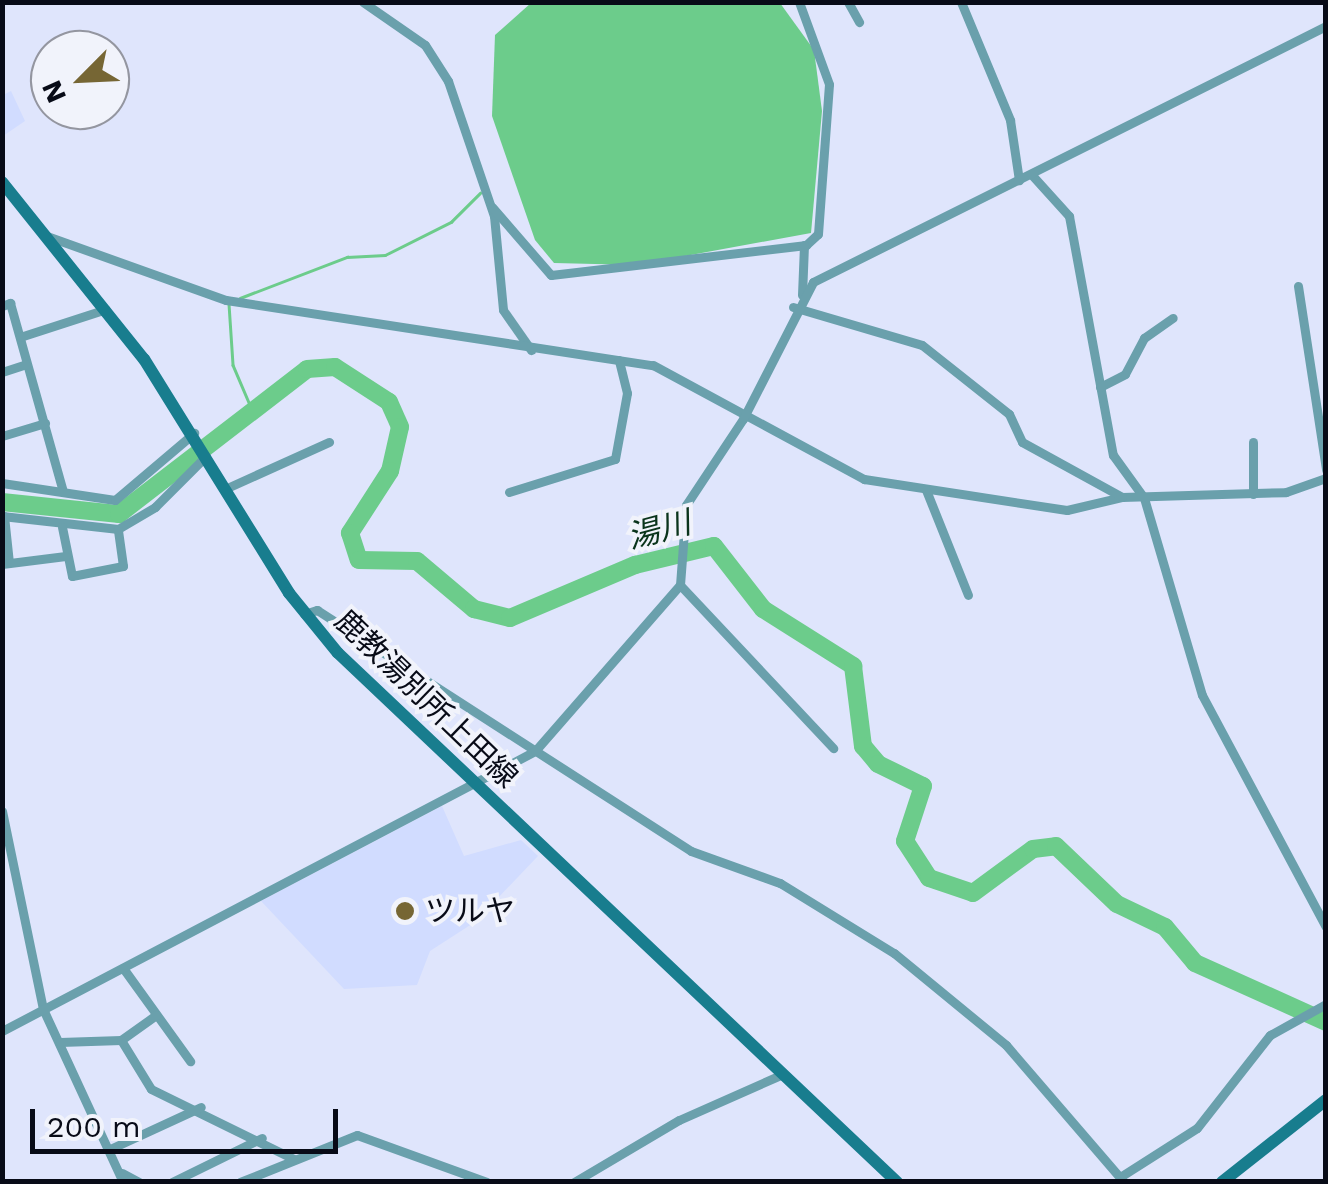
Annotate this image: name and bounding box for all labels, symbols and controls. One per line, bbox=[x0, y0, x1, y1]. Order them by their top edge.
north arrow bbox=[30, 30, 130, 130]
text: N bbox=[35, 75, 73, 108]
water label: 湯川 bbox=[623, 503, 695, 557]
street label: 鹿教湯別所上田線 bbox=[327, 603, 525, 795]
place label: ツルヤ bbox=[425, 893, 515, 929]
marker: ツルヤ bbox=[394, 900, 416, 922]
scale bar bbox=[35, 1089, 342, 1151]
text: 200 m bbox=[47, 1109, 141, 1144]

